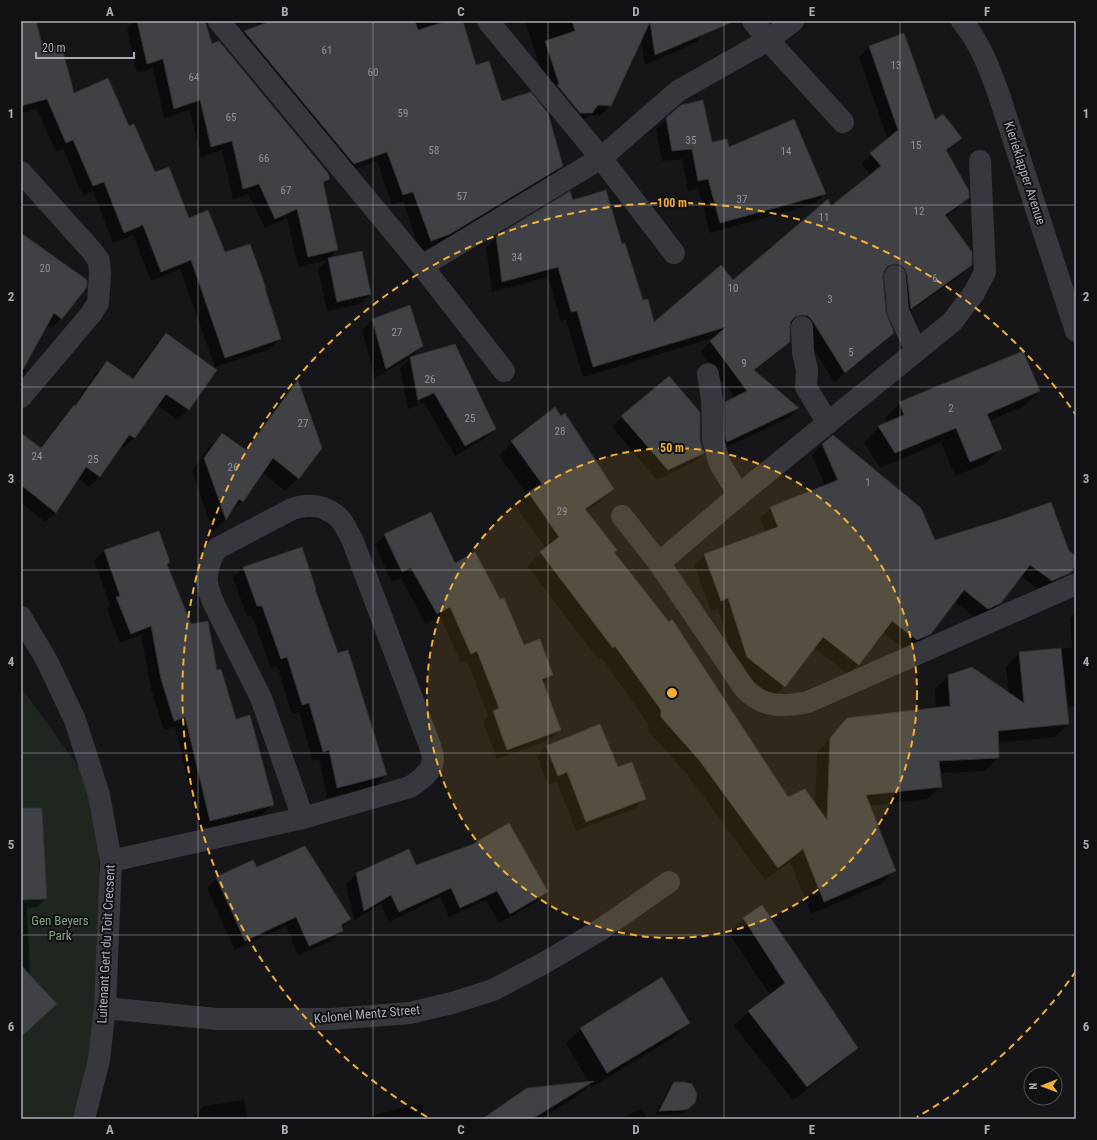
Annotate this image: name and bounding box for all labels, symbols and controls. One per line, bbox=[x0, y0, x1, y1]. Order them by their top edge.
text: A bbox=[106, 4, 114, 19]
text: B bbox=[281, 4, 289, 19]
text: C bbox=[457, 4, 465, 19]
text: D bbox=[632, 4, 640, 19]
text: E bbox=[809, 4, 816, 19]
text: F bbox=[984, 4, 990, 19]
scale bar bbox=[36, 34, 134, 60]
text: 20 m bbox=[42, 41, 66, 55]
house number: 61 bbox=[322, 44, 332, 57]
house number: 13 bbox=[891, 59, 901, 72]
house number: 60 bbox=[368, 66, 378, 79]
house number: 64 bbox=[189, 71, 200, 84]
text: 1 bbox=[8, 106, 14, 121]
text: 1 bbox=[1083, 106, 1089, 121]
house number: 59 bbox=[398, 107, 408, 120]
house number: 65 bbox=[226, 111, 236, 124]
street label: Kierieklapper Avenue bbox=[1001, 120, 1049, 226]
house number: 35 bbox=[686, 134, 696, 147]
house number: 15 bbox=[911, 139, 921, 152]
house number: 58 bbox=[429, 144, 439, 157]
house number: 14 bbox=[781, 145, 792, 158]
house number: 66 bbox=[259, 152, 269, 165]
house number: 67 bbox=[281, 184, 291, 197]
house number: 57 bbox=[457, 190, 467, 203]
house number: 37 bbox=[737, 193, 747, 206]
text: 100 m bbox=[657, 196, 687, 210]
house number: 12 bbox=[914, 205, 924, 218]
house number: 11 bbox=[819, 211, 829, 224]
house number: 34 bbox=[512, 251, 523, 264]
house number: 20 bbox=[40, 262, 50, 275]
house number: 6 bbox=[932, 272, 938, 285]
house number: 10 bbox=[728, 282, 738, 295]
text: 2 bbox=[8, 289, 15, 304]
text: 2 bbox=[1083, 289, 1090, 304]
house number: 3 bbox=[827, 293, 833, 306]
house number: 27 bbox=[392, 326, 402, 339]
house number: 5 bbox=[848, 346, 854, 359]
house number: 9 bbox=[741, 357, 747, 370]
house number: 26 bbox=[425, 373, 435, 386]
house number: 2 bbox=[948, 402, 954, 415]
house number: 25 bbox=[465, 412, 475, 425]
house number: 27 bbox=[298, 417, 308, 430]
house number: 28 bbox=[555, 425, 565, 438]
text: 50 m bbox=[660, 441, 684, 455]
house number: 24 bbox=[32, 450, 43, 463]
house number: 25 bbox=[88, 453, 98, 466]
house number: 26 bbox=[228, 461, 238, 474]
text: 3 bbox=[8, 471, 14, 486]
text: 3 bbox=[1083, 471, 1089, 486]
house number: 1 bbox=[865, 476, 871, 489]
house number: 29 bbox=[557, 505, 567, 518]
text: 4 bbox=[8, 654, 15, 669]
text: 4 bbox=[1083, 654, 1090, 669]
centre of rings bbox=[665, 686, 679, 700]
text: 5 bbox=[8, 837, 15, 852]
text: 5 bbox=[1083, 837, 1090, 852]
street label: Luitenant Gert du Toit Crecsent bbox=[94, 864, 118, 1024]
park label: Gen Beyers Park bbox=[31, 913, 89, 943]
street label: Kolonel Mentz Street bbox=[313, 1002, 421, 1026]
text: 6 bbox=[8, 1019, 15, 1034]
text: 6 bbox=[1083, 1019, 1090, 1034]
north arrow bbox=[1023, 1066, 1063, 1106]
text: N bbox=[1027, 1082, 1040, 1090]
text: A bbox=[106, 1122, 114, 1137]
text: B bbox=[281, 1122, 289, 1137]
text: C bbox=[457, 1122, 465, 1137]
text: D bbox=[632, 1122, 640, 1137]
text: E bbox=[809, 1122, 816, 1137]
text: F bbox=[984, 1122, 990, 1137]

